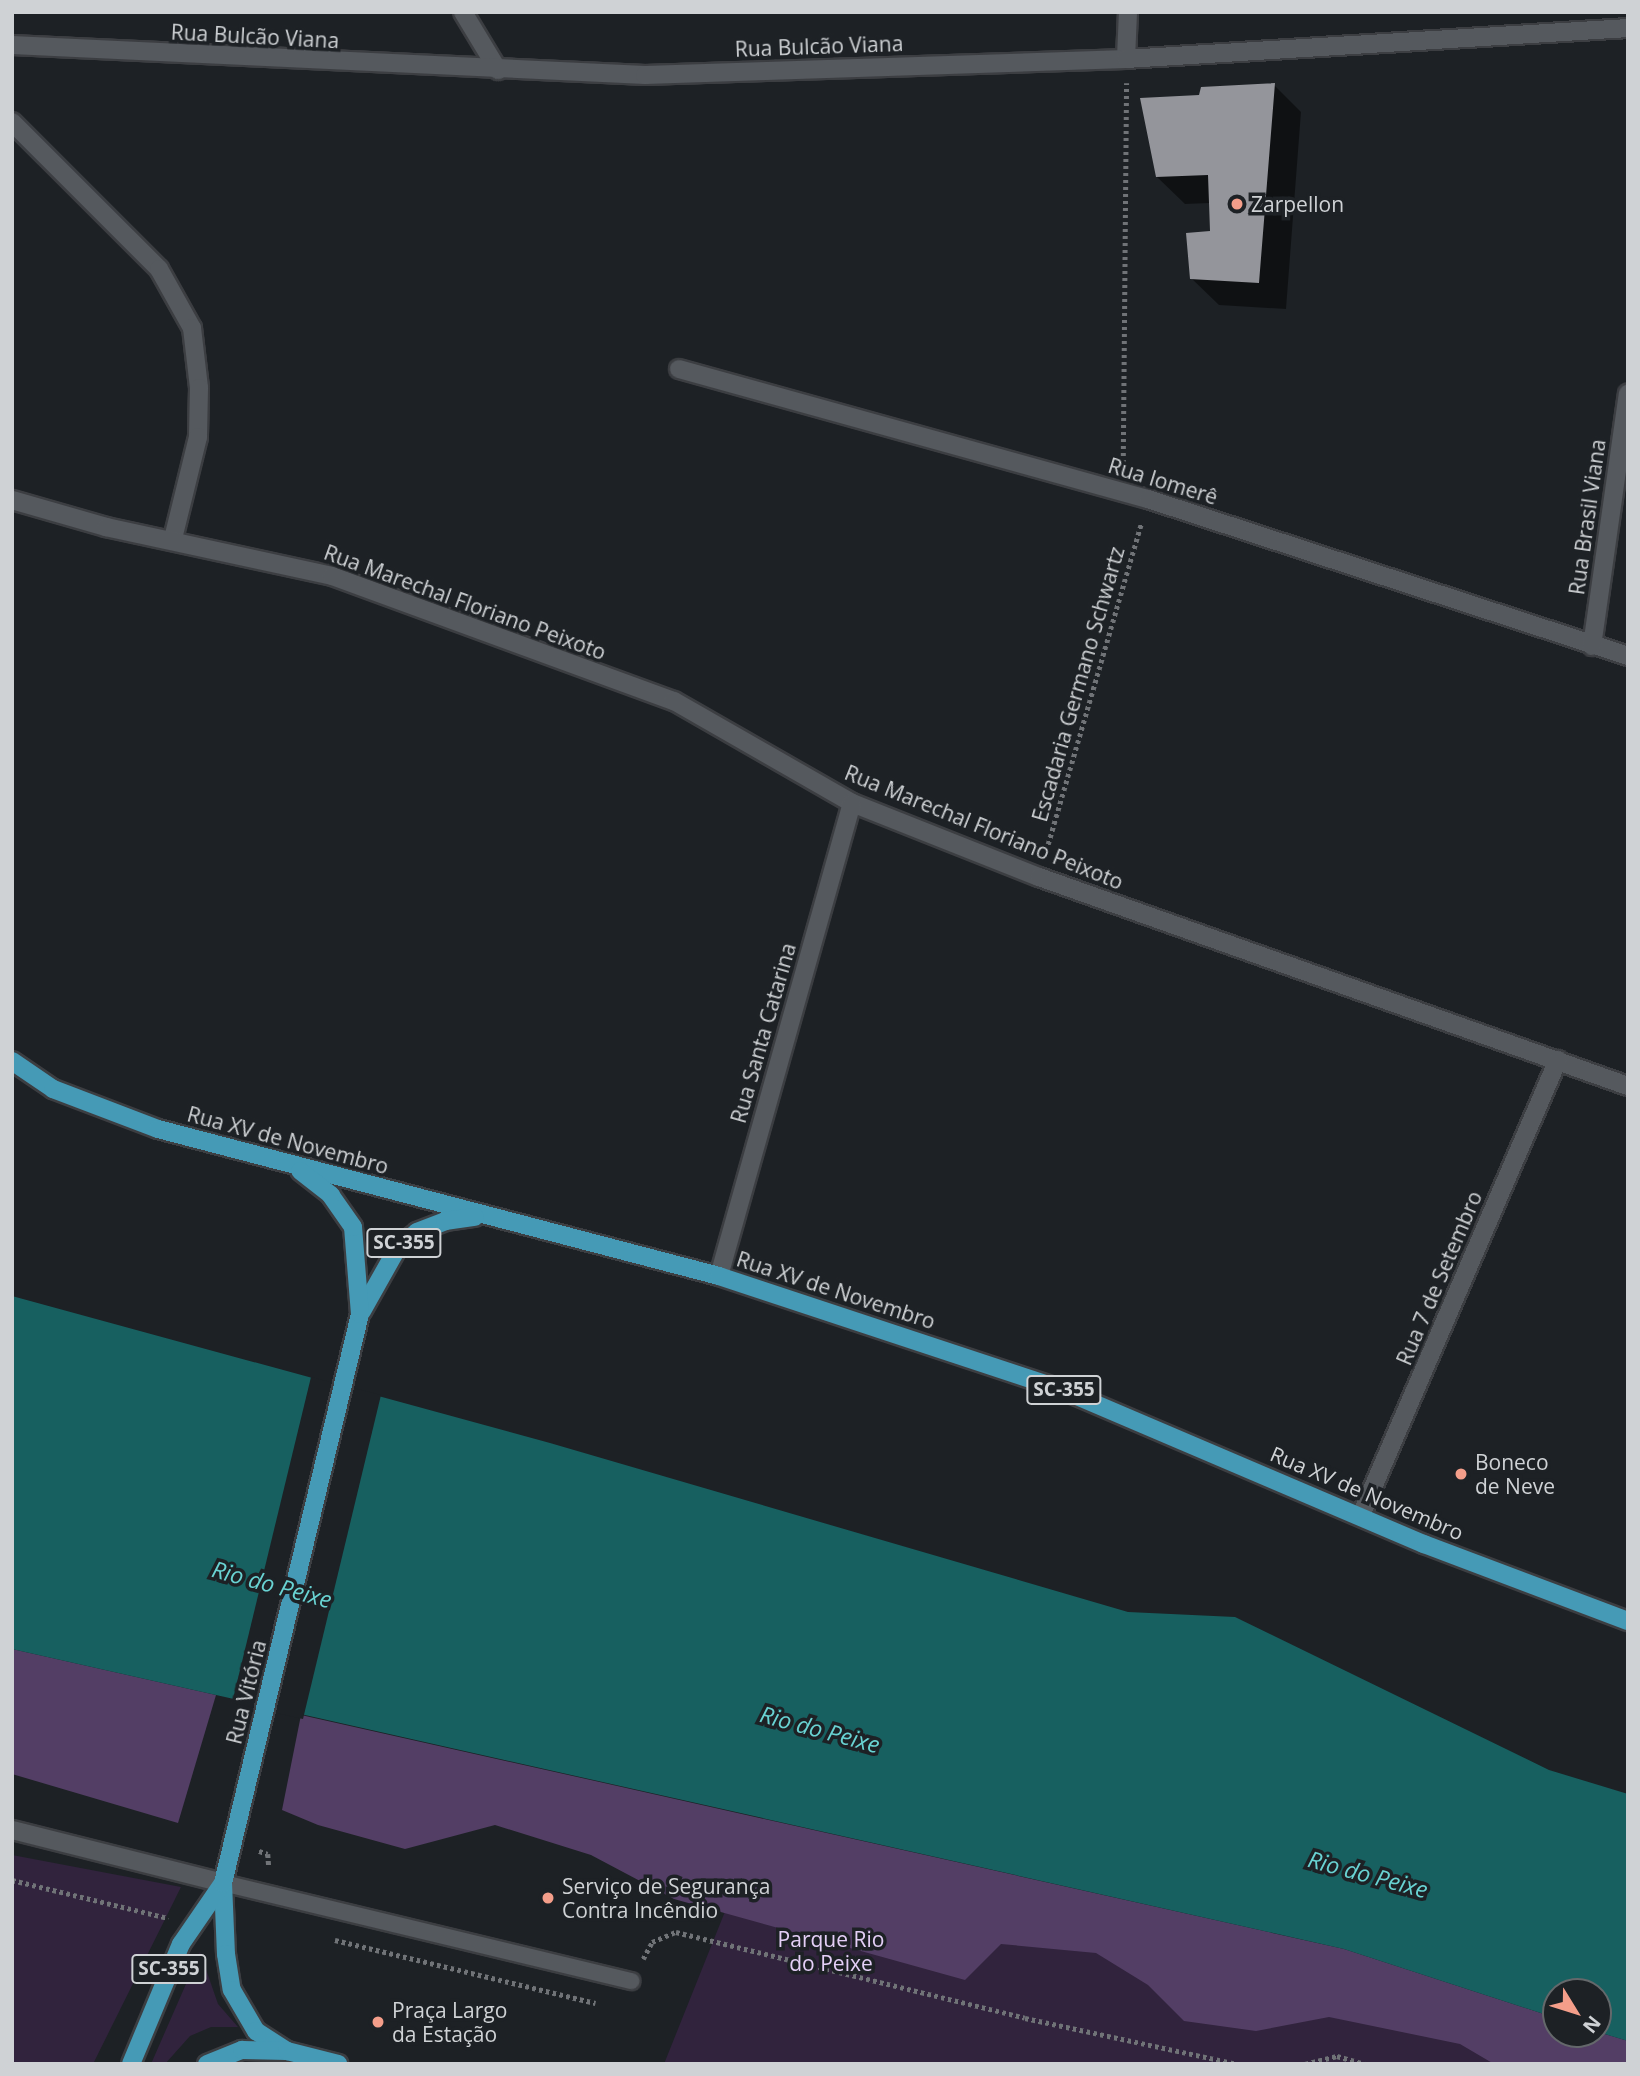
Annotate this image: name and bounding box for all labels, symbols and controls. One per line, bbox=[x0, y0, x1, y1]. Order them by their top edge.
street label: Rua Bulcão Viana bbox=[170, 19, 340, 53]
street label: Rua Bulcão Viana bbox=[734, 30, 904, 62]
place label: Zarpellon bbox=[1251, 191, 1344, 217]
marker: Zarpellon bbox=[1229, 196, 1245, 212]
street label: Rua Brasil Viana bbox=[1564, 438, 1610, 596]
street label: Rua Iomerê bbox=[1105, 452, 1221, 510]
street label: Rua Marechal Floriano Peixoto bbox=[321, 539, 609, 665]
street label: Escadaria Germano Schwartz bbox=[1027, 544, 1129, 824]
street label: Rua Marechal Floriano Peixoto bbox=[841, 759, 1127, 895]
street label: Rua Santa Catarina bbox=[725, 940, 801, 1126]
street label: Rua XV de Novembro bbox=[185, 1101, 391, 1179]
street label: Rua 7 de Setembro bbox=[1391, 1187, 1487, 1369]
road number: SC-355 bbox=[366, 1228, 442, 1259]
street label: Rua XV de Novembro bbox=[733, 1246, 939, 1334]
road number: SC-355 bbox=[1026, 1374, 1102, 1406]
street label: Rua XV de Novembro bbox=[1267, 1441, 1467, 1545]
place label: Boneco de Neve bbox=[1475, 1449, 1555, 1499]
marker: Boneco de Neve bbox=[1453, 1466, 1469, 1482]
water label: Rio do Peixe bbox=[209, 1555, 335, 1613]
street label: Rua Vitória bbox=[221, 1637, 271, 1747]
water label: Rio do Peixe bbox=[757, 1700, 883, 1758]
water label: Rio do Peixe bbox=[1305, 1845, 1431, 1903]
place label: Serviço de Segurança Contra Incêndio bbox=[562, 1873, 770, 1923]
marker: Serviço de Segurança Contra Incêndio bbox=[540, 1890, 556, 1906]
park label: Parque Rio do Peixe bbox=[778, 1926, 884, 1976]
road number: SC-355 bbox=[130, 1954, 208, 1984]
north arrow bbox=[1542, 1978, 1612, 2048]
place label: Praça Largo da Estação bbox=[392, 1997, 507, 2047]
text: N bbox=[1577, 2011, 1607, 2039]
marker: Praça Largo da Estação bbox=[370, 2014, 386, 2030]

